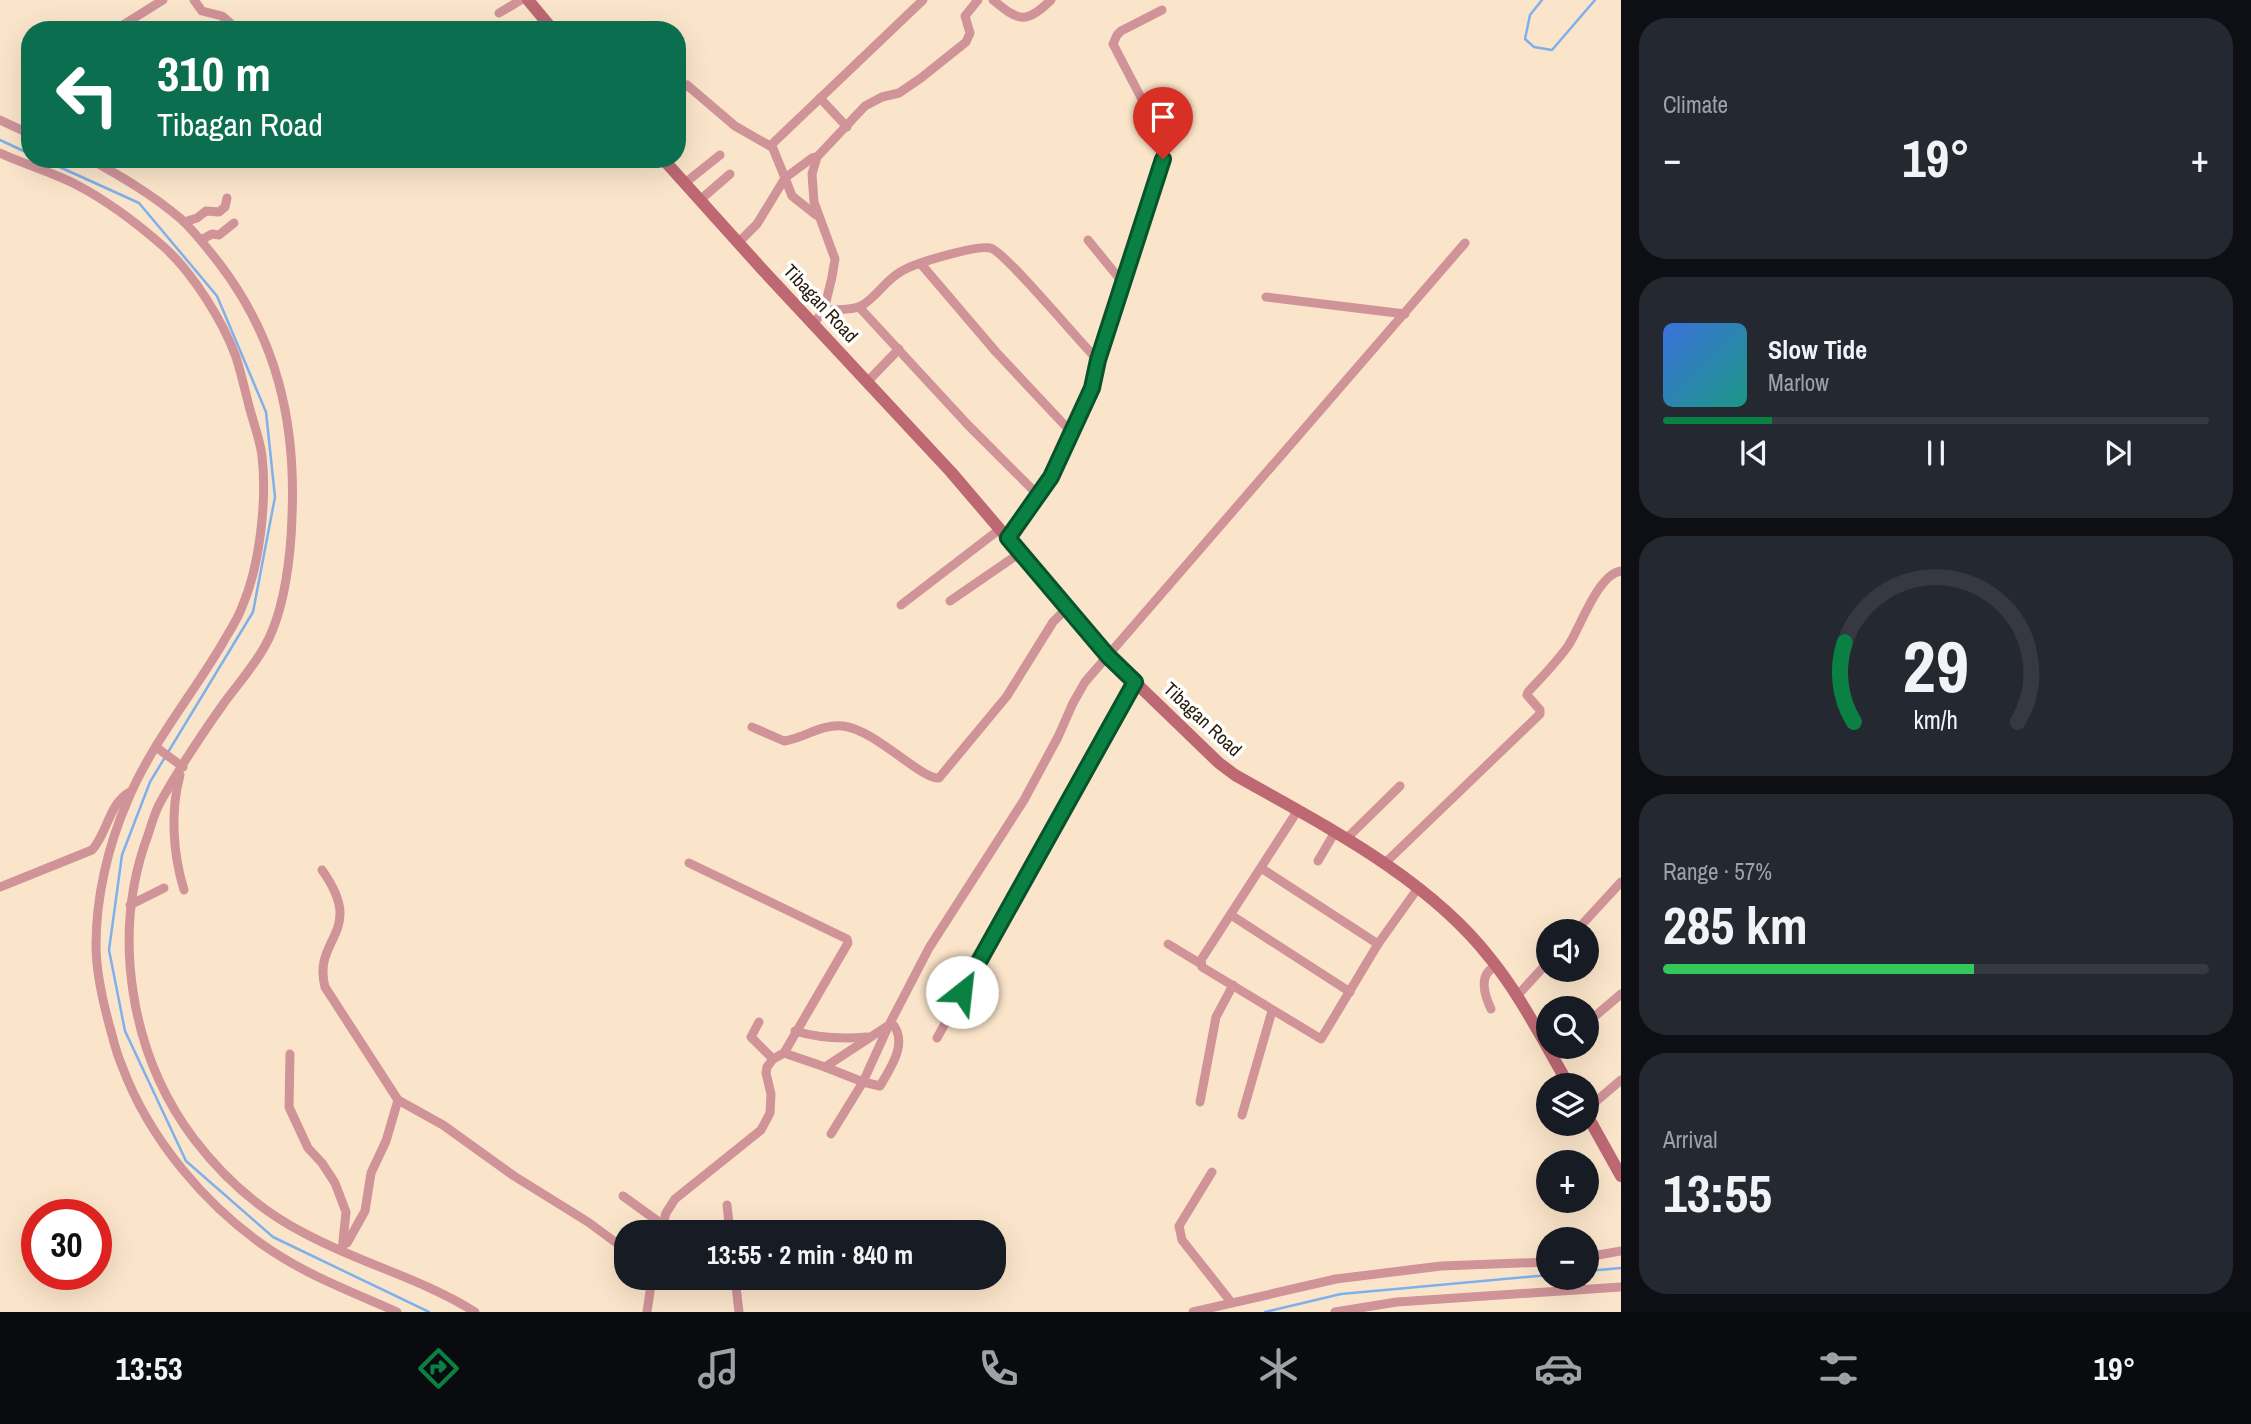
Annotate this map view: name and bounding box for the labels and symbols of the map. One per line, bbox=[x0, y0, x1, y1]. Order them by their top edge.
pin bbox=[1133, 87, 1193, 159]
street label: Tibagan Road bbox=[778, 258, 864, 348]
street label: Tibagan Road bbox=[1158, 676, 1248, 762]
position arrow bbox=[925, 955, 999, 1029]
speed limit sign: 30 bbox=[21, 1199, 112, 1290]

